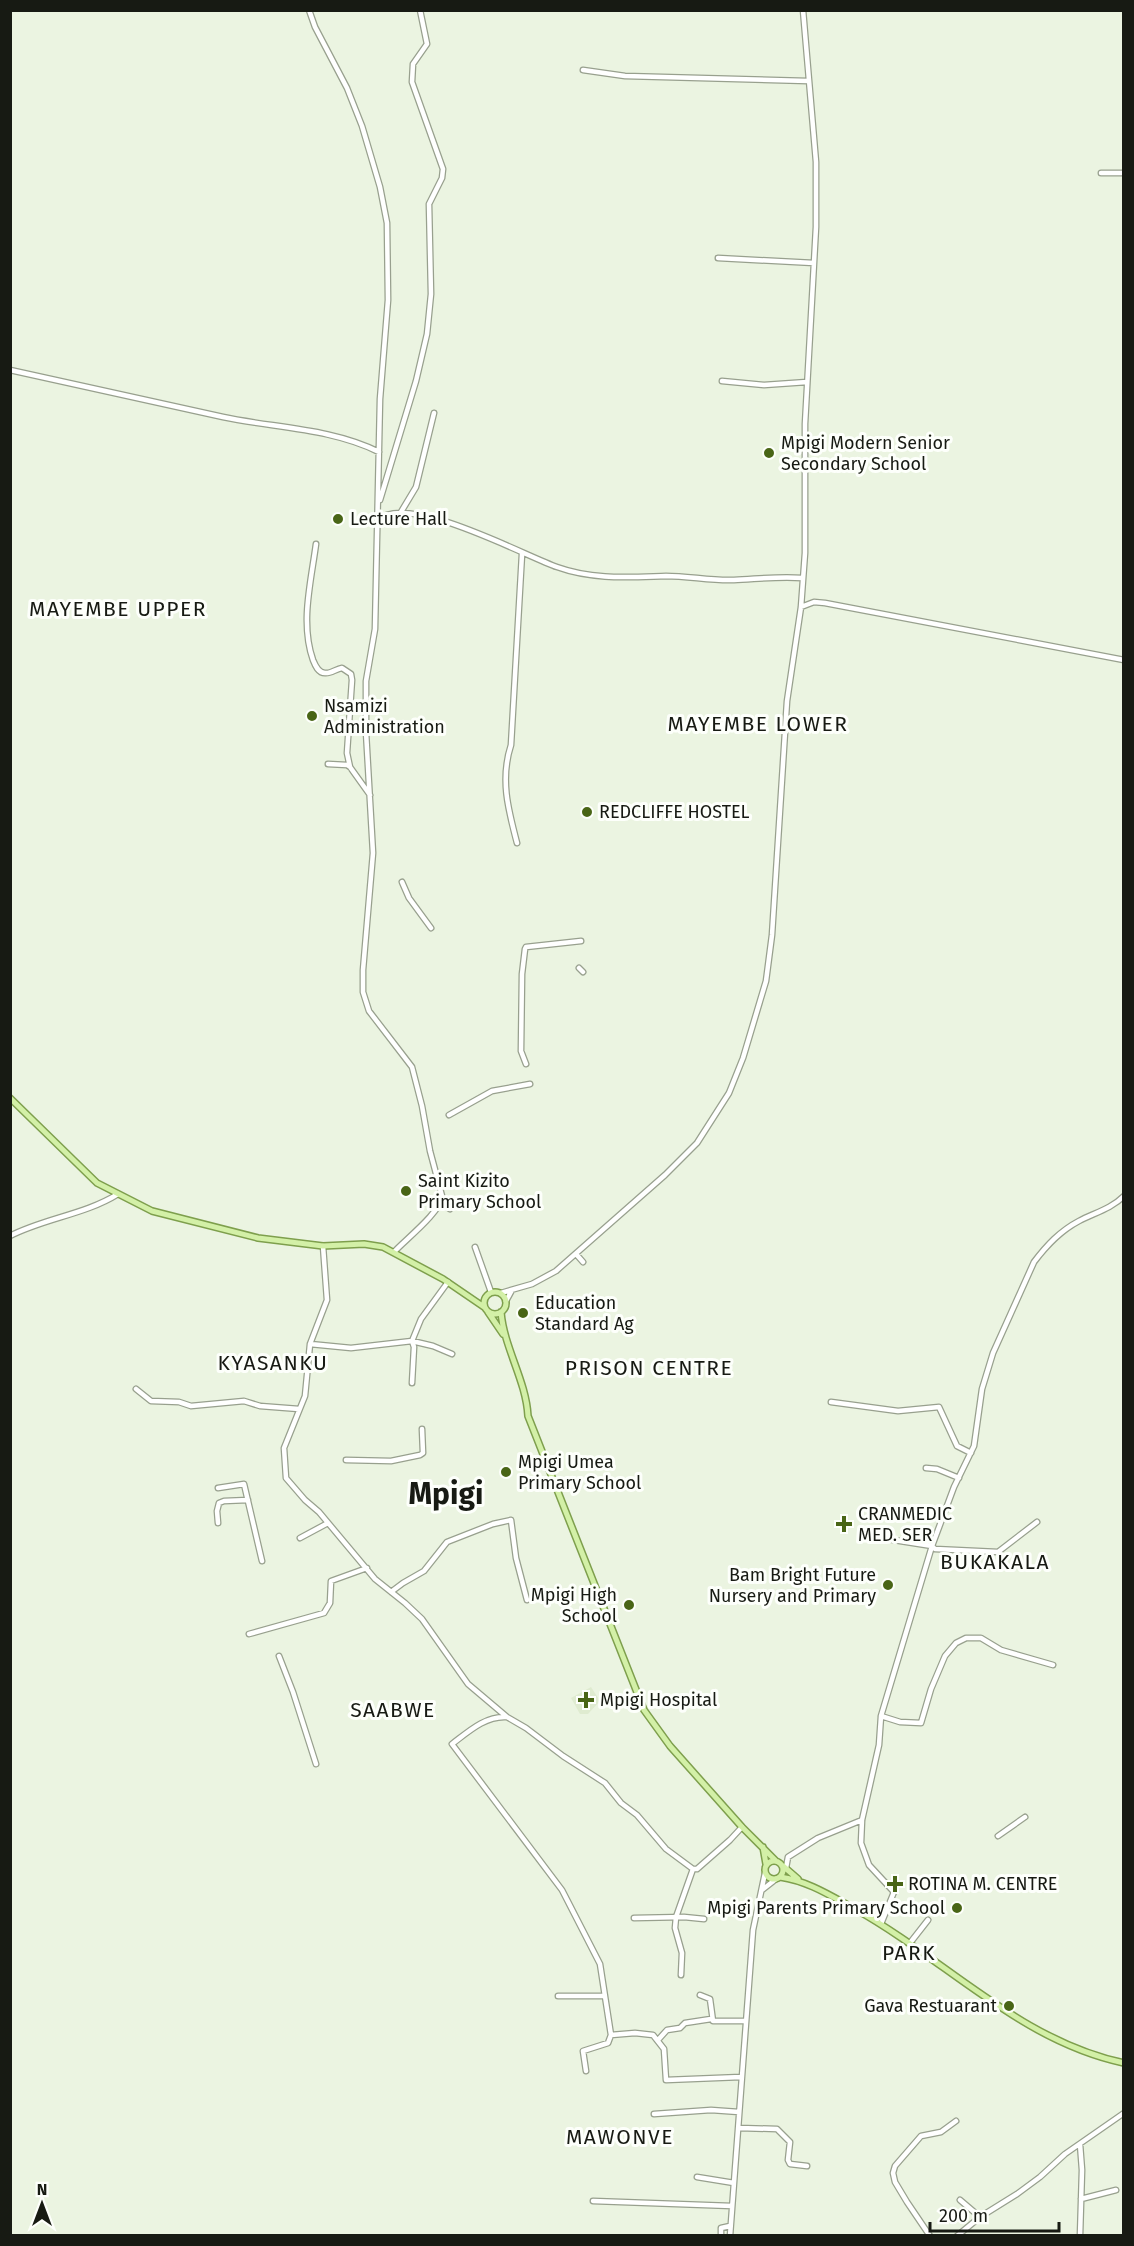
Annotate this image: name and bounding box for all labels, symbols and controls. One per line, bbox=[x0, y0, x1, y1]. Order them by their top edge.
place label: Mpigi Modern Senior Secondary School bbox=[781, 432, 950, 475]
marker: Mpigi Modern Senior Secondary School bbox=[762, 446, 776, 460]
place label: Lecture Hall bbox=[350, 508, 447, 530]
marker: Lecture Hall bbox=[331, 512, 345, 526]
district label: MAYEMBE UPPER bbox=[29, 596, 207, 622]
place label: Nsamizi Administration bbox=[324, 695, 445, 738]
marker: Nsamizi Administration bbox=[305, 709, 319, 723]
district label: MAYEMBE LOWER bbox=[668, 711, 848, 737]
place label: REDCLIFFE HOSTEL bbox=[599, 801, 750, 823]
marker: REDCLIFFE HOSTEL bbox=[580, 805, 594, 819]
place label: Saint Kizito Primary School bbox=[418, 1170, 541, 1213]
marker: Saint Kizito Primary School bbox=[399, 1184, 413, 1198]
place label: Education Standard Ag bbox=[535, 1292, 634, 1335]
marker: Education Standard Ag bbox=[516, 1306, 530, 1320]
district label: KYASANKU bbox=[218, 1350, 328, 1376]
district label: PRISON CENTRE bbox=[565, 1355, 733, 1381]
place label: Mpigi Umea Primary School bbox=[518, 1451, 641, 1494]
marker: Mpigi Umea Primary School bbox=[499, 1465, 513, 1479]
district label: Mpigi bbox=[409, 1476, 483, 1512]
place label: CRANMEDIC MED. SER bbox=[858, 1503, 952, 1546]
marker: CRANMEDIC MED. SER bbox=[835, 1515, 853, 1533]
district label: BUKAKALA bbox=[940, 1549, 1050, 1575]
place label: Bam Bright Future Nursery and Primary bbox=[709, 1564, 876, 1607]
marker: Bam Bright Future Nursery and Primary bbox=[881, 1578, 895, 1592]
place label: Mpigi High School bbox=[531, 1584, 617, 1627]
marker: Mpigi High School bbox=[622, 1598, 636, 1612]
place label: Mpigi Hospital bbox=[600, 1689, 717, 1711]
marker: Mpigi Hospital bbox=[577, 1691, 595, 1709]
district label: SAABWE bbox=[350, 1697, 436, 1723]
place label: ROTINA M. CENTRE bbox=[908, 1873, 1057, 1895]
marker: ROTINA M. CENTRE bbox=[886, 1875, 904, 1893]
place label: Mpigi Parents Primary School bbox=[707, 1897, 945, 1919]
marker: Mpigi Parents Primary School bbox=[950, 1901, 964, 1915]
district label: PARK bbox=[882, 1940, 936, 1966]
place label: Gava Restuarant bbox=[864, 1995, 997, 2017]
marker: Gava Restuarant bbox=[1002, 1999, 1016, 2013]
district label: MAWONVE bbox=[566, 2124, 674, 2150]
north arrow bbox=[12, 2174, 72, 2234]
text: N bbox=[37, 2180, 47, 2199]
scale bar bbox=[930, 2195, 1059, 2233]
text: 200 m bbox=[939, 2205, 988, 2227]

